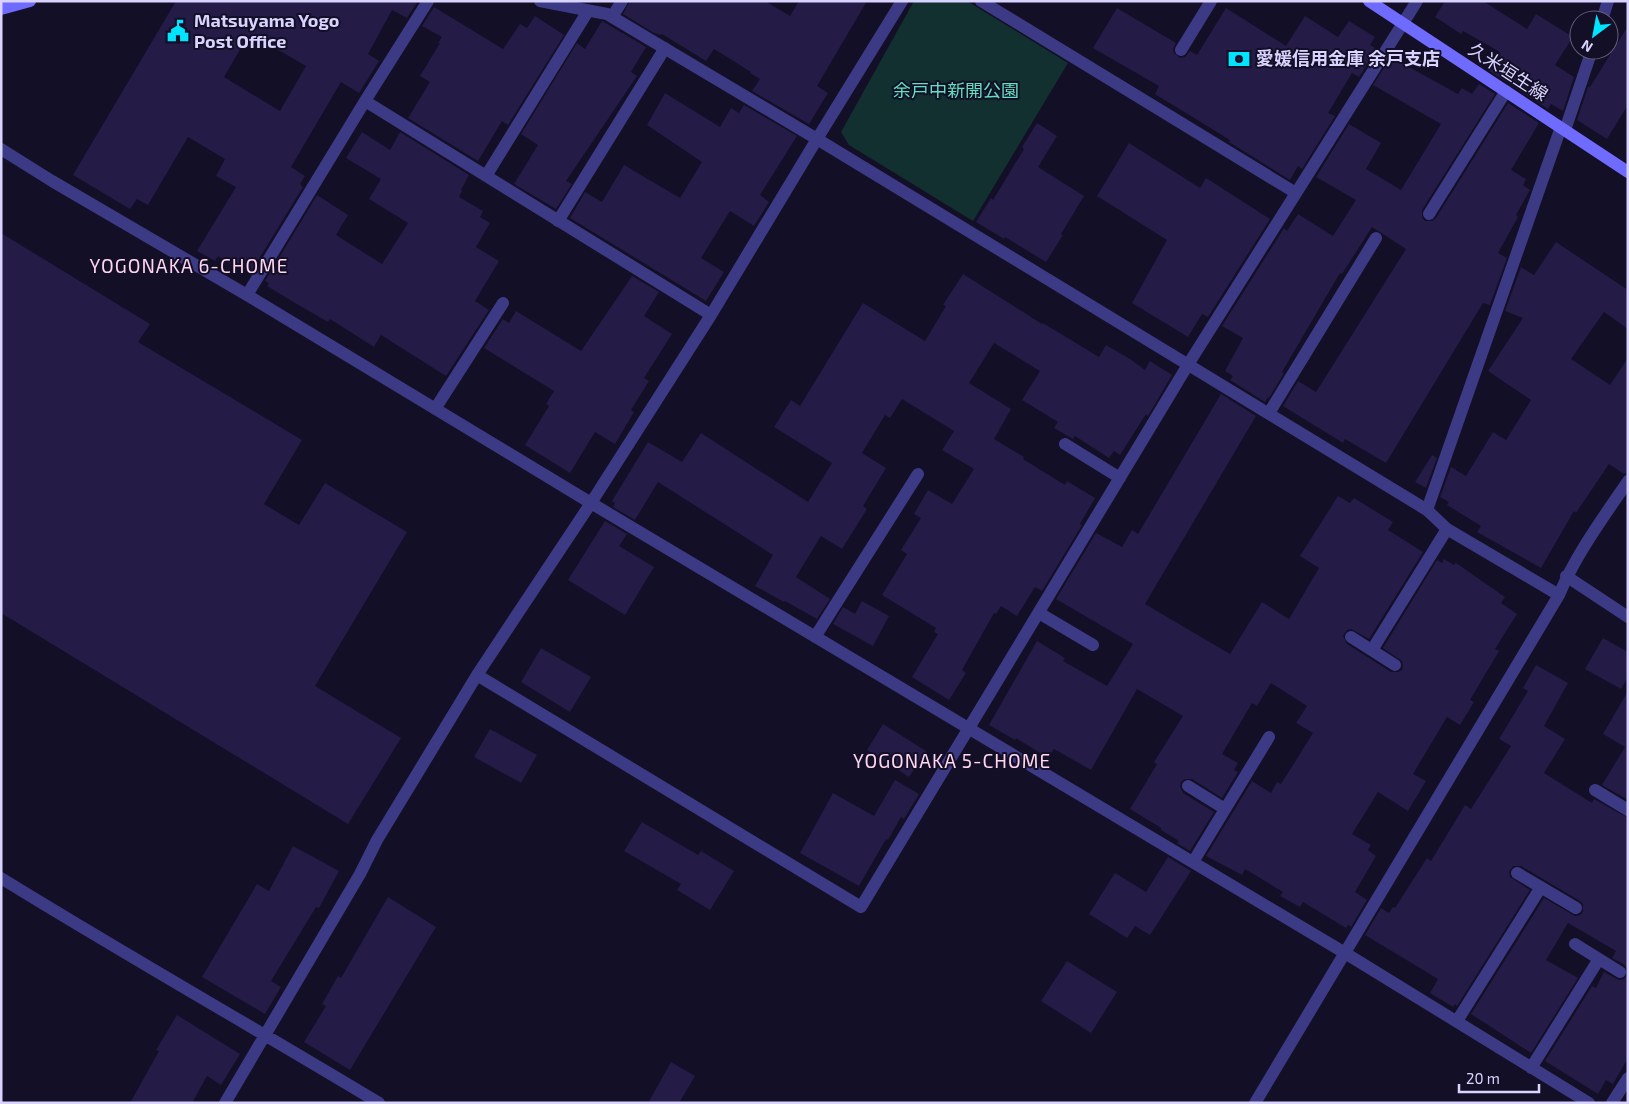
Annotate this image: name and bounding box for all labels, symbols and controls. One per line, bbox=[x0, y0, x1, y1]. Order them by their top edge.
place label: Matsuyama Yogo Post Office bbox=[194, 9, 339, 52]
north arrow bbox=[1569, 10, 1619, 60]
public building icon: Matsuyama Yogo Post Office bbox=[165, 18, 191, 44]
street label: 久米垣生線 bbox=[1465, 37, 1552, 105]
text: N bbox=[1578, 37, 1596, 56]
bank icon: 愛媛信用金庫 余戸支店 bbox=[1226, 46, 1252, 72]
place label: 愛媛信用金庫 余戸支店 bbox=[1256, 47, 1440, 69]
park label: 余戸中新開公園 bbox=[893, 79, 1019, 101]
district label: YOGONAKA 6-CHOME bbox=[90, 254, 288, 277]
district label: YOGONAKA 5-CHOME bbox=[853, 749, 1051, 772]
scale bar bbox=[1459, 1062, 1539, 1094]
text: 20 m bbox=[1466, 1069, 1500, 1087]

